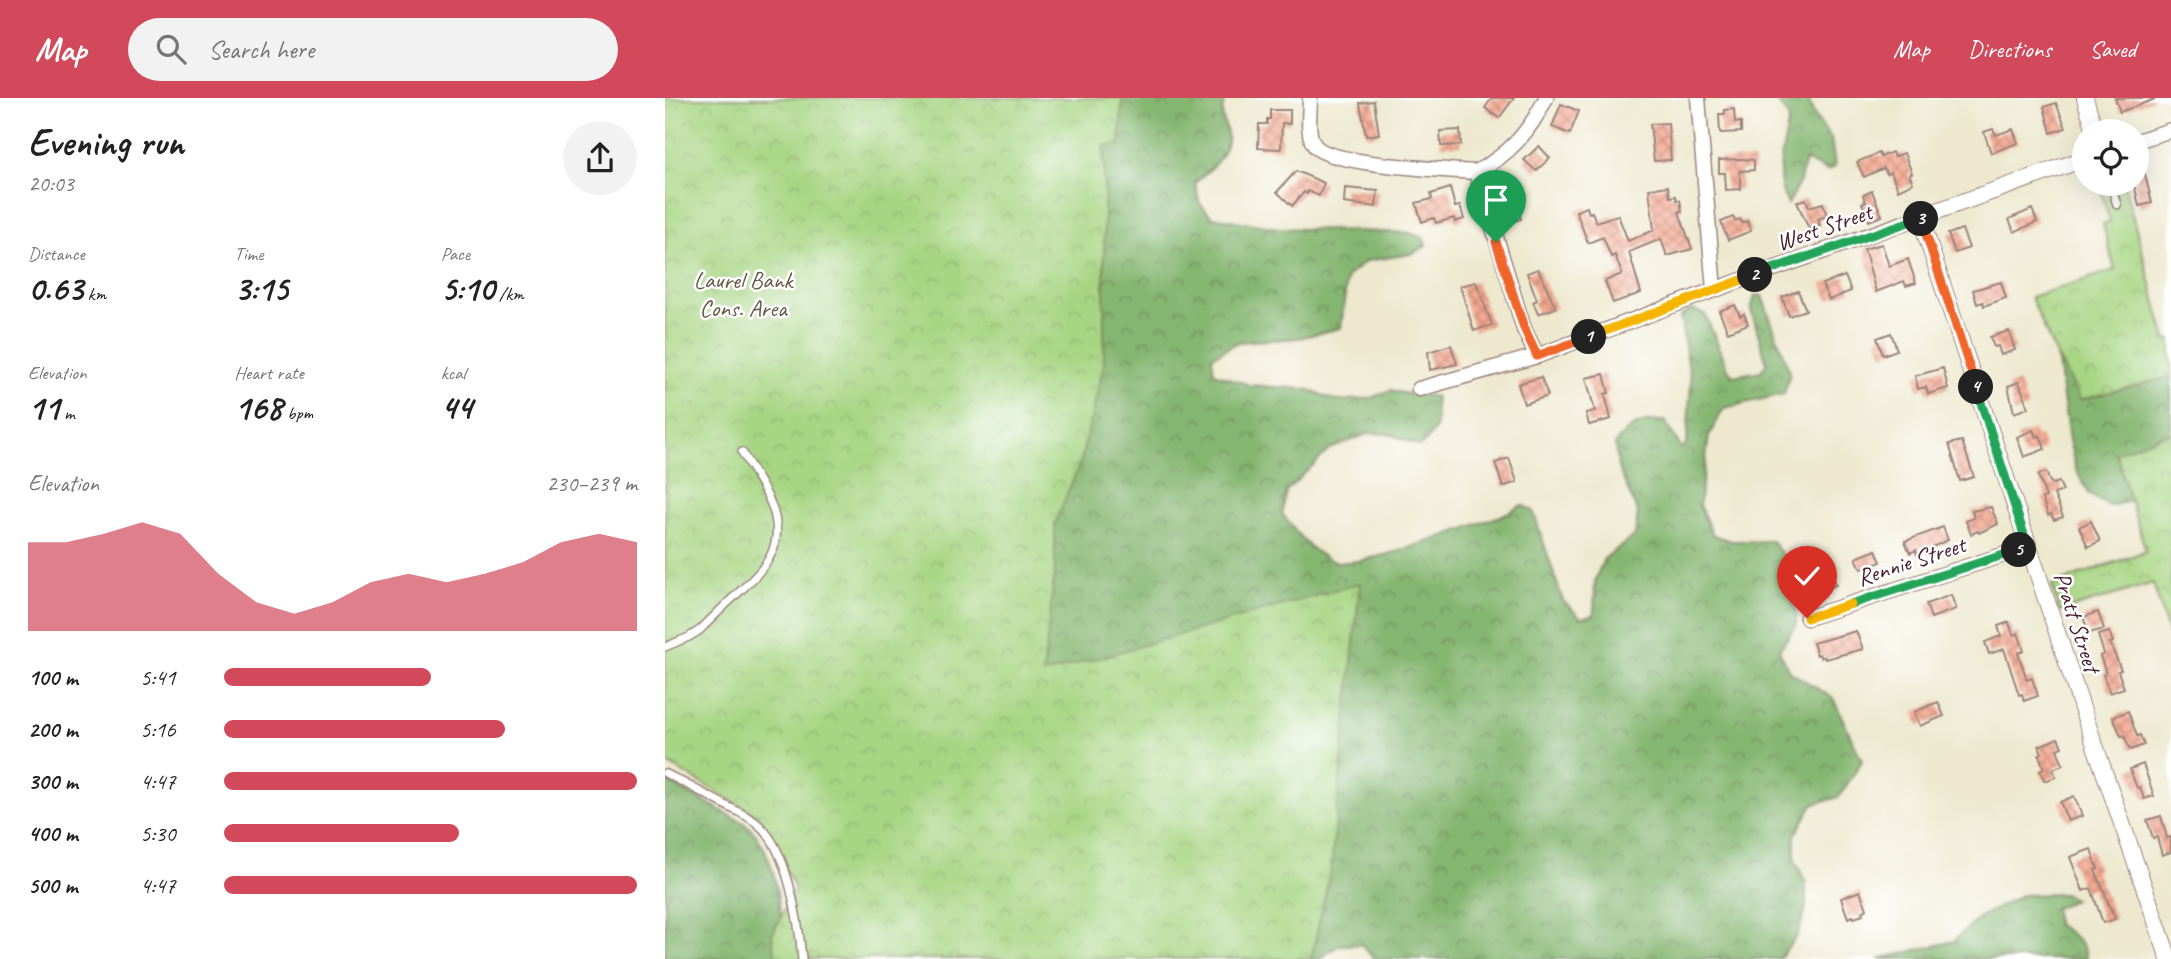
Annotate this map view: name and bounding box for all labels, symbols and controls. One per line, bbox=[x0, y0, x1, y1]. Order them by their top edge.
search box bbox=[128, 18, 618, 81]
text: Map bbox=[35, 28, 86, 70]
icon: search bbox=[152, 30, 190, 68]
text: Search here bbox=[208, 33, 314, 66]
text: Map bbox=[1893, 34, 1930, 64]
text: Directions bbox=[1968, 34, 2051, 64]
text: Saved bbox=[2089, 34, 2136, 64]
text: Evening run bbox=[28, 119, 184, 166]
map controls bbox=[2072, 119, 2149, 196]
button: locate bbox=[2072, 119, 2149, 196]
button: share bbox=[563, 121, 637, 195]
text: 20:03 bbox=[28, 169, 74, 198]
pin bbox=[1466, 170, 1526, 242]
icon: arrive bbox=[1477, 181, 1515, 219]
street label: West Street bbox=[1772, 196, 1878, 257]
pin: 3 bbox=[1903, 202, 1939, 236]
text: 3 bbox=[1916, 206, 1925, 230]
text: Distance bbox=[28, 242, 85, 266]
text: Time bbox=[234, 242, 263, 266]
text: Pace bbox=[441, 242, 470, 266]
pin: 2 bbox=[1737, 258, 1773, 292]
text: 2 bbox=[1750, 262, 1759, 286]
park label: Laurel Bank Cons. Area bbox=[694, 265, 794, 323]
text: 0.63 bbox=[28, 266, 83, 311]
text: 3:15 bbox=[234, 266, 288, 311]
text: 5:10 bbox=[441, 266, 494, 311]
text: km bbox=[83, 282, 106, 306]
text: /km bbox=[494, 282, 524, 306]
pin: 1 bbox=[1571, 320, 1607, 354]
text: 1 bbox=[1584, 324, 1593, 348]
text: Elevation bbox=[28, 361, 86, 385]
text: Heart rate bbox=[234, 361, 304, 385]
text: kcal bbox=[441, 361, 466, 385]
pin: 4 bbox=[1959, 370, 1993, 404]
text: 4 bbox=[1971, 374, 1980, 398]
text: 11 bbox=[28, 385, 60, 430]
text: 168 bbox=[234, 385, 282, 430]
text: 44 bbox=[441, 385, 472, 430]
text: m bbox=[60, 401, 75, 425]
text: bpm bbox=[282, 401, 313, 425]
text: Elevation bbox=[28, 469, 99, 498]
text: 230–239 m bbox=[546, 469, 637, 498]
street label: Rennie Street bbox=[1853, 529, 1971, 593]
pin: 5 bbox=[2001, 532, 2037, 568]
text: 5 bbox=[2014, 537, 2023, 561]
pin bbox=[1777, 546, 1837, 618]
icon: check bbox=[1788, 557, 1826, 595]
street label: Pratt Street bbox=[2047, 568, 2108, 679]
text: 100 m bbox=[28, 663, 78, 692]
text: 5:41 bbox=[140, 663, 176, 692]
text: 200 m bbox=[28, 715, 78, 744]
text: 5:16 bbox=[140, 715, 176, 744]
text: 300 m bbox=[28, 767, 78, 796]
text: 4:47 bbox=[140, 767, 176, 796]
text: 400 m bbox=[28, 819, 78, 848]
text: 5:30 bbox=[140, 819, 176, 848]
text: 500 m bbox=[28, 871, 77, 900]
text: 4:47 bbox=[140, 871, 176, 900]

